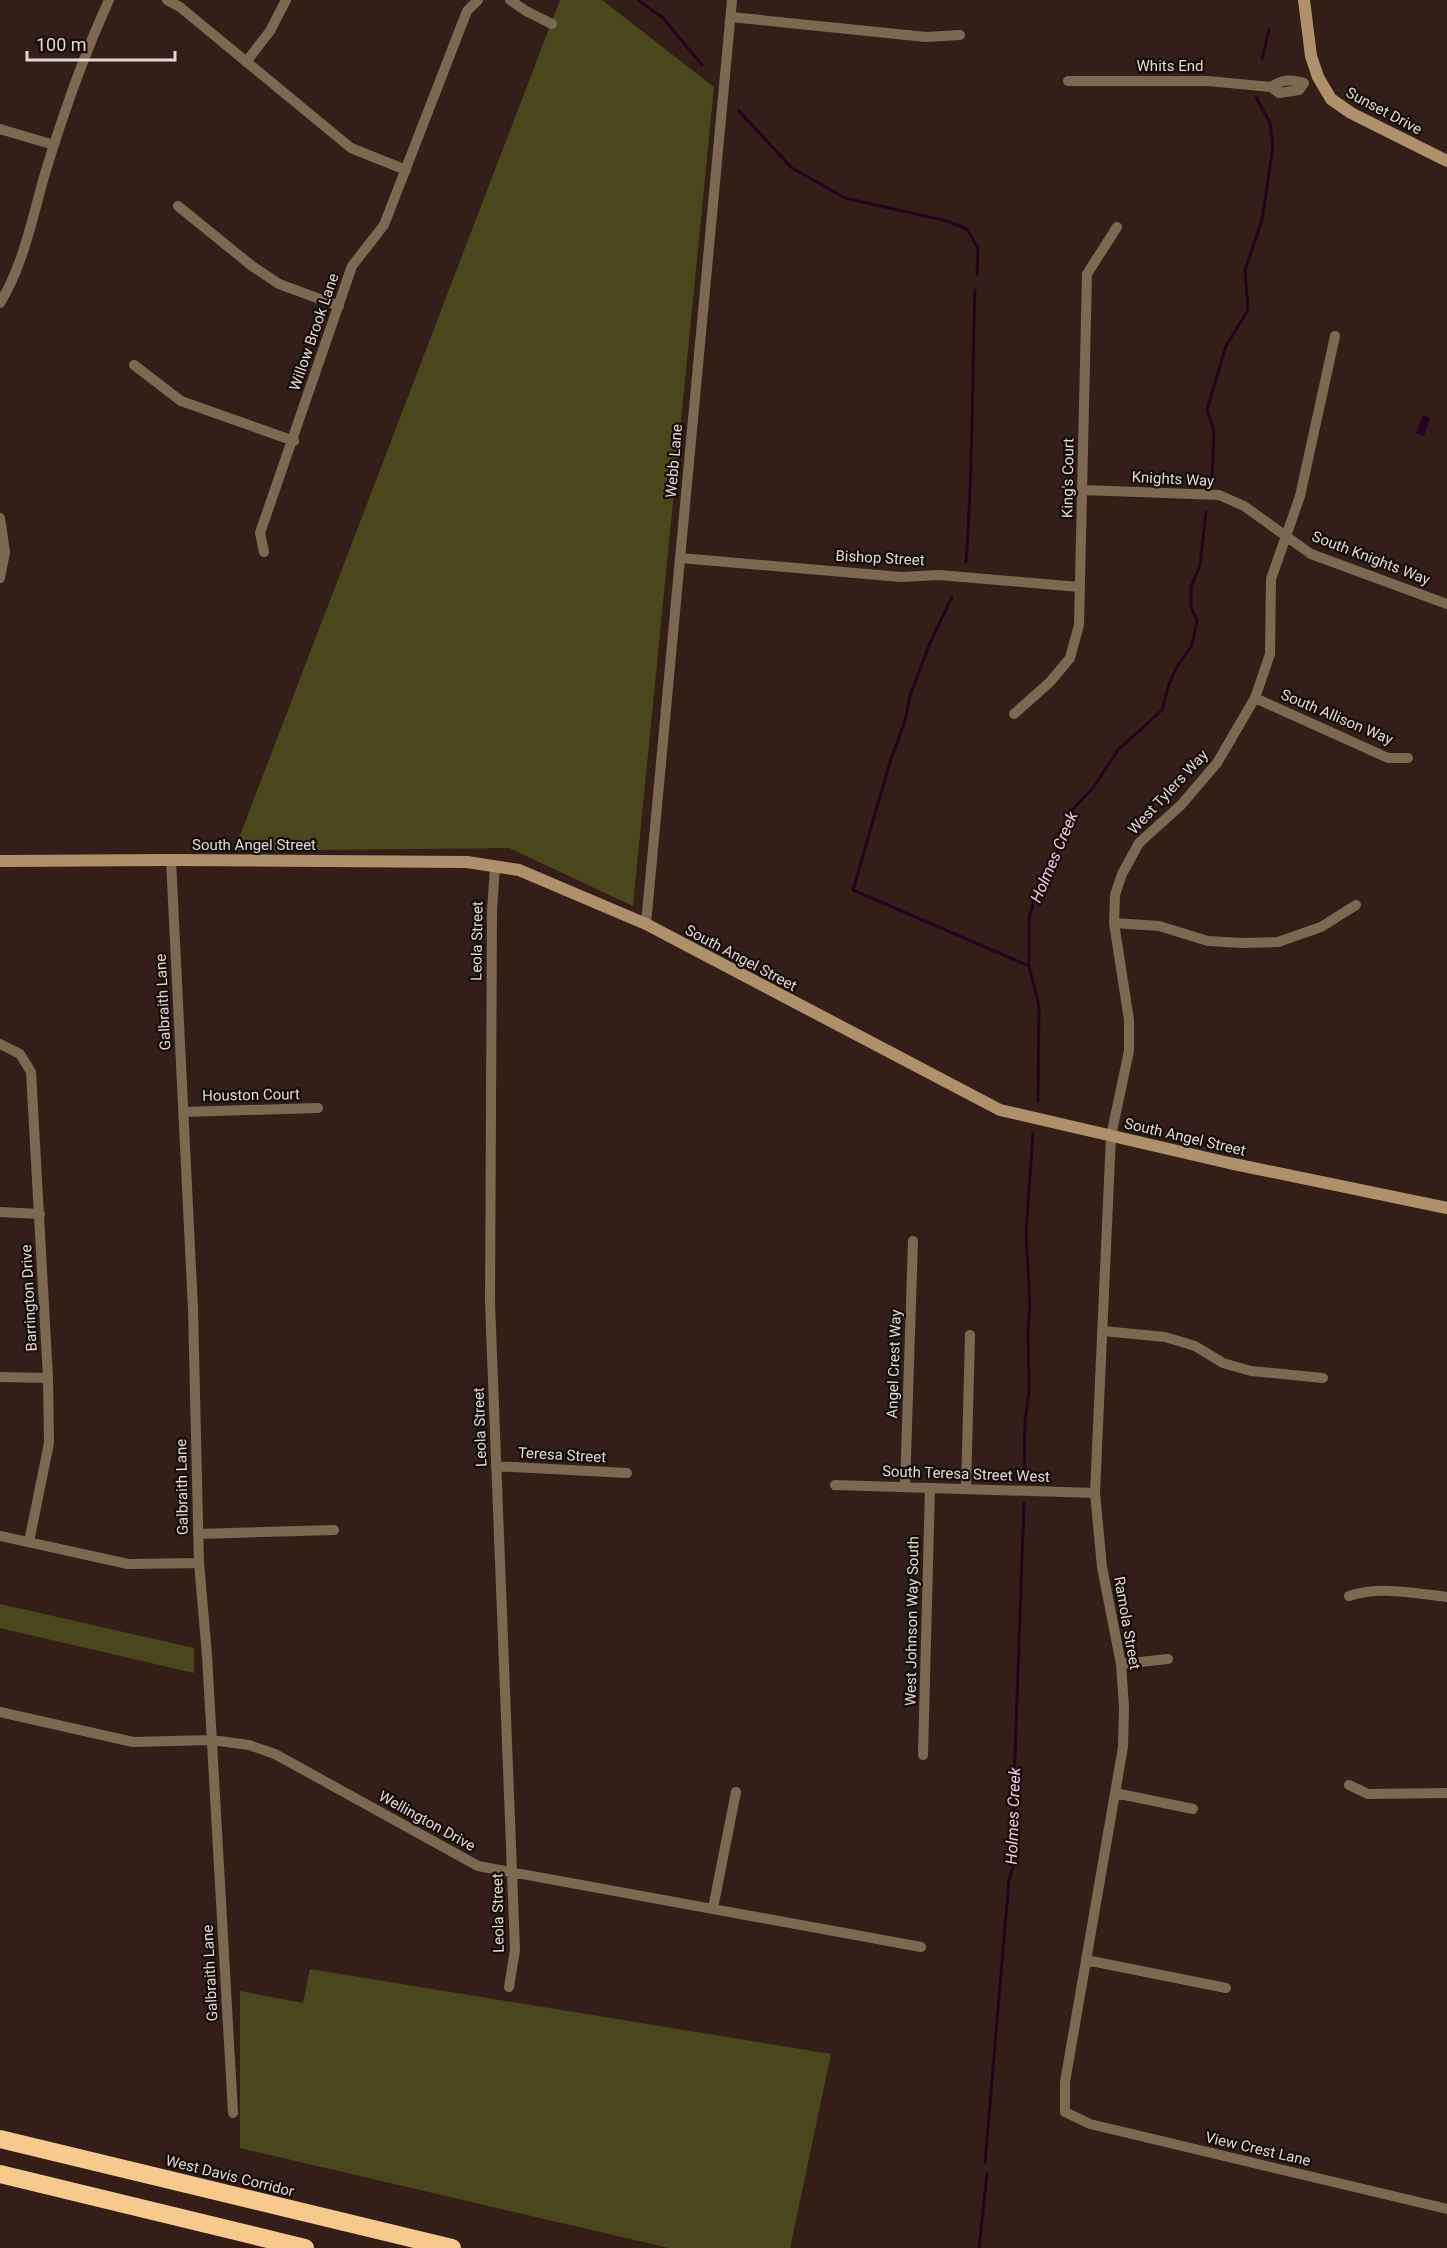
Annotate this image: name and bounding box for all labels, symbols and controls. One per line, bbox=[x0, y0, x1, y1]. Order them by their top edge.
scale bar bbox=[27, 24, 176, 62]
text: 100 m bbox=[36, 34, 87, 55]
street label: Whits End bbox=[1137, 57, 1203, 75]
street label: Sunset Drive bbox=[1343, 83, 1425, 139]
street label: Willow Brook Lane bbox=[285, 271, 343, 393]
street label: Webb Lane bbox=[662, 423, 686, 499]
street label: King's Court bbox=[1058, 438, 1078, 518]
street label: Knights Way bbox=[1131, 468, 1215, 490]
street label: South Knights Way bbox=[1309, 527, 1433, 589]
street label: Bishop Street bbox=[835, 547, 925, 569]
street label: South Allison Way bbox=[1278, 685, 1396, 749]
street label: West Tylers Way bbox=[1124, 746, 1212, 838]
water label: Holmes Creek bbox=[1026, 808, 1082, 905]
street label: South Angel Street bbox=[192, 836, 316, 854]
street label: Leola Street bbox=[467, 901, 487, 981]
street label: South Angel Street bbox=[682, 921, 800, 995]
street label: Galbraith Lane bbox=[151, 953, 175, 1051]
street label: Houston Court bbox=[202, 1085, 300, 1105]
street label: South Angel Street bbox=[1123, 1114, 1248, 1160]
street label: Barrington Drive bbox=[17, 1244, 41, 1352]
street label: Angel Crest Way bbox=[883, 1309, 905, 1419]
street label: Leola Street bbox=[470, 1387, 490, 1467]
street label: Galbraith Lane bbox=[172, 1439, 192, 1535]
street label: Teresa Street bbox=[517, 1444, 607, 1466]
street label: South Teresa Street West bbox=[882, 1462, 1050, 1486]
street label: West Johnson Way South bbox=[902, 1536, 922, 1706]
street label: Ramola Street bbox=[1110, 1575, 1144, 1671]
water label: Holmes Creek bbox=[1002, 1766, 1024, 1865]
street label: Wellington Drive bbox=[376, 1787, 479, 1855]
street label: Leola Street bbox=[488, 1873, 508, 1953]
street label: Galbraith Lane bbox=[198, 1924, 222, 2022]
street label: View Crest Lane bbox=[1204, 2128, 1313, 2170]
street label: West Davis Corridor bbox=[164, 2151, 296, 2201]

